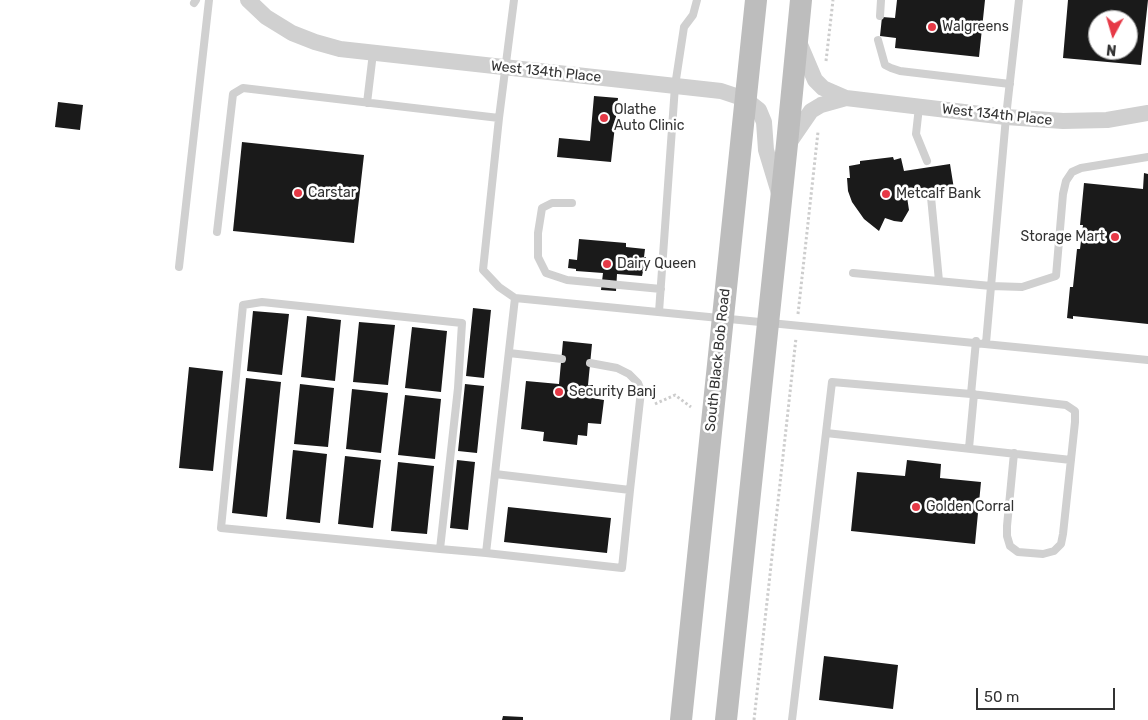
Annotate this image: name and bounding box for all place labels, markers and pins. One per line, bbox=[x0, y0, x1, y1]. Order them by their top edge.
place label: Walgreens bbox=[942, 19, 1009, 35]
marker: Walgreens bbox=[926, 21, 938, 33]
place label: Olathe Auto Clinic bbox=[614, 102, 684, 134]
marker: Olathe Auto Clinic bbox=[598, 112, 610, 124]
place label: Carstar bbox=[308, 185, 356, 201]
place label: Metcalf Bank bbox=[896, 186, 981, 202]
marker: Carstar bbox=[292, 187, 304, 199]
marker: Metcalf Bank bbox=[880, 188, 892, 200]
place label: Storage Mart bbox=[1021, 229, 1105, 245]
marker: Storage Mart bbox=[1109, 231, 1121, 243]
place label: Dairy Queen bbox=[617, 256, 696, 272]
marker: Dairy Queen bbox=[601, 258, 613, 270]
place label: Security Banj bbox=[569, 384, 656, 400]
marker: Security Banj bbox=[553, 386, 565, 398]
place label: Golden Corral bbox=[926, 499, 1014, 515]
marker: Golden Corral bbox=[910, 501, 922, 513]

